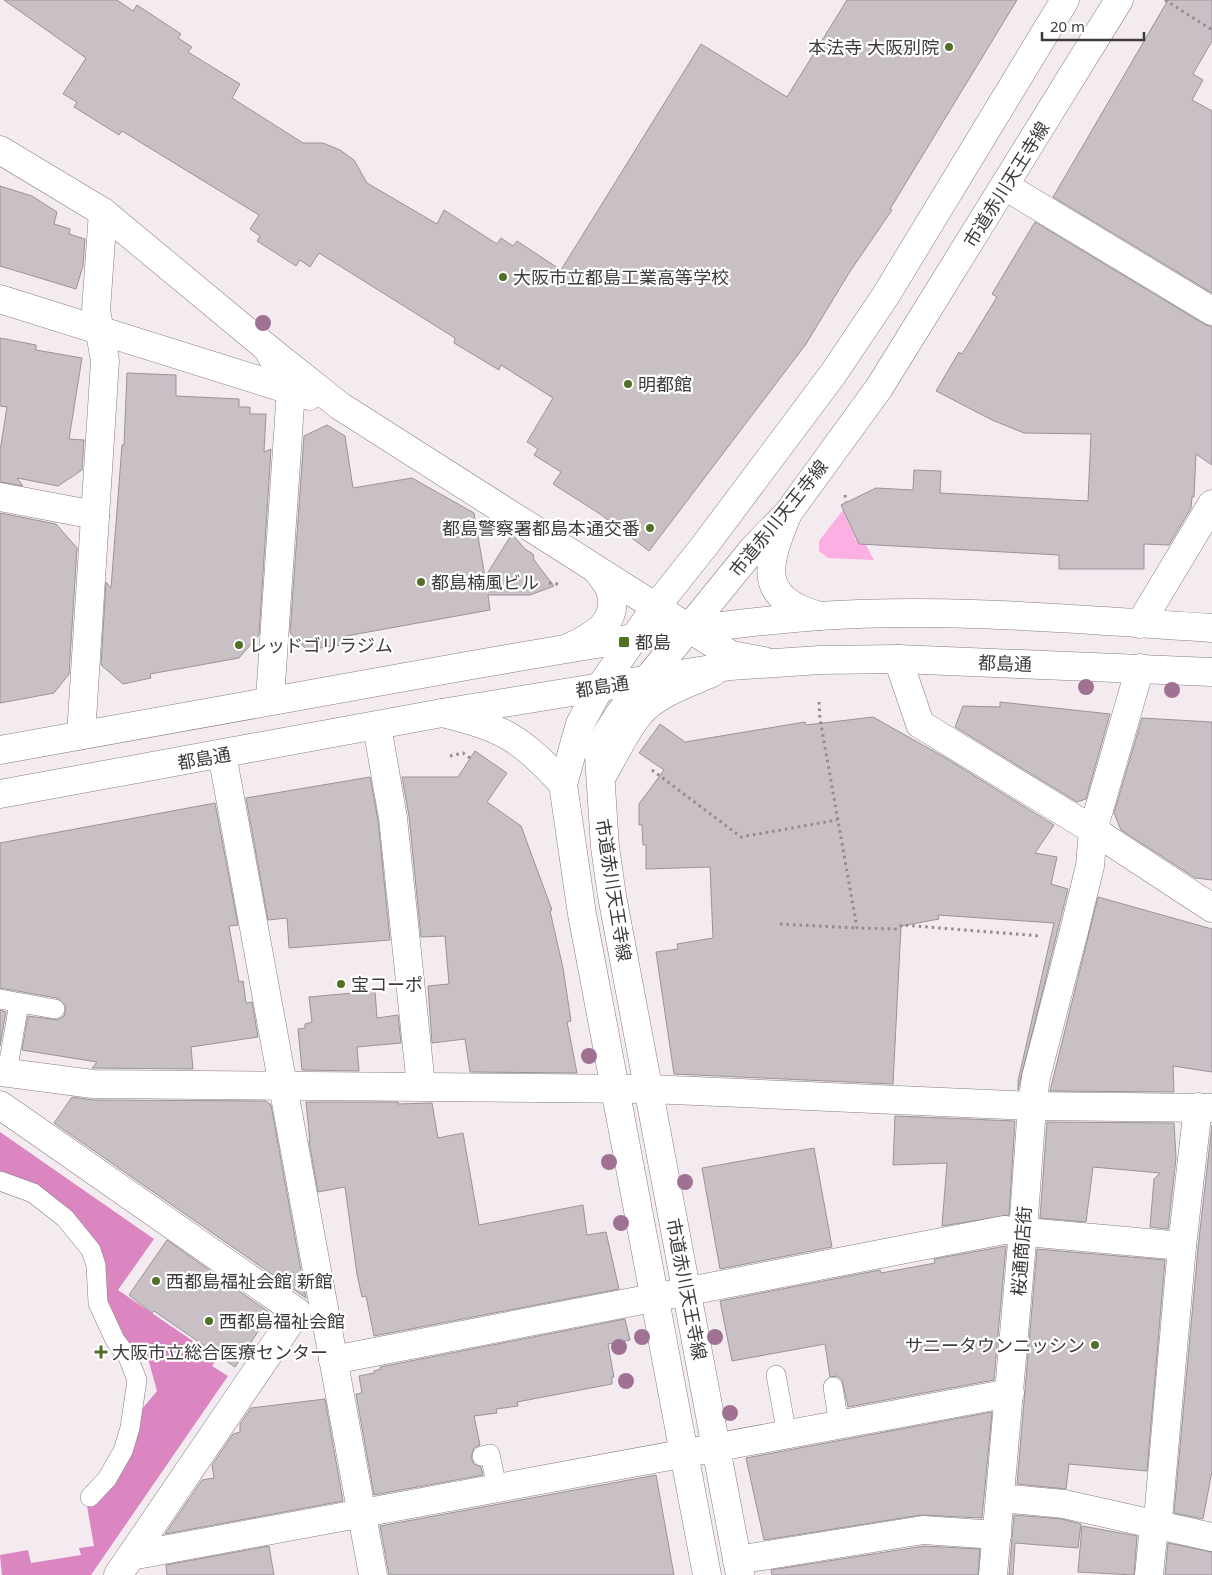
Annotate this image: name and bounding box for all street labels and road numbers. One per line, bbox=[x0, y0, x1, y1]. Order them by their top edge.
street label: 市道赤川天王寺線 bbox=[958, 117, 1054, 251]
street label: 市道赤川天王寺線 bbox=[723, 454, 833, 582]
street label: 都島通 bbox=[978, 650, 1032, 676]
street label: 都島通 bbox=[573, 670, 631, 702]
street label: 都島通 bbox=[175, 741, 233, 775]
street label: 市道赤川天王寺線 bbox=[591, 817, 637, 963]
street label: 桜通商店街 bbox=[1006, 1205, 1036, 1297]
street label: 市道赤川天王寺線 bbox=[661, 1216, 713, 1362]

